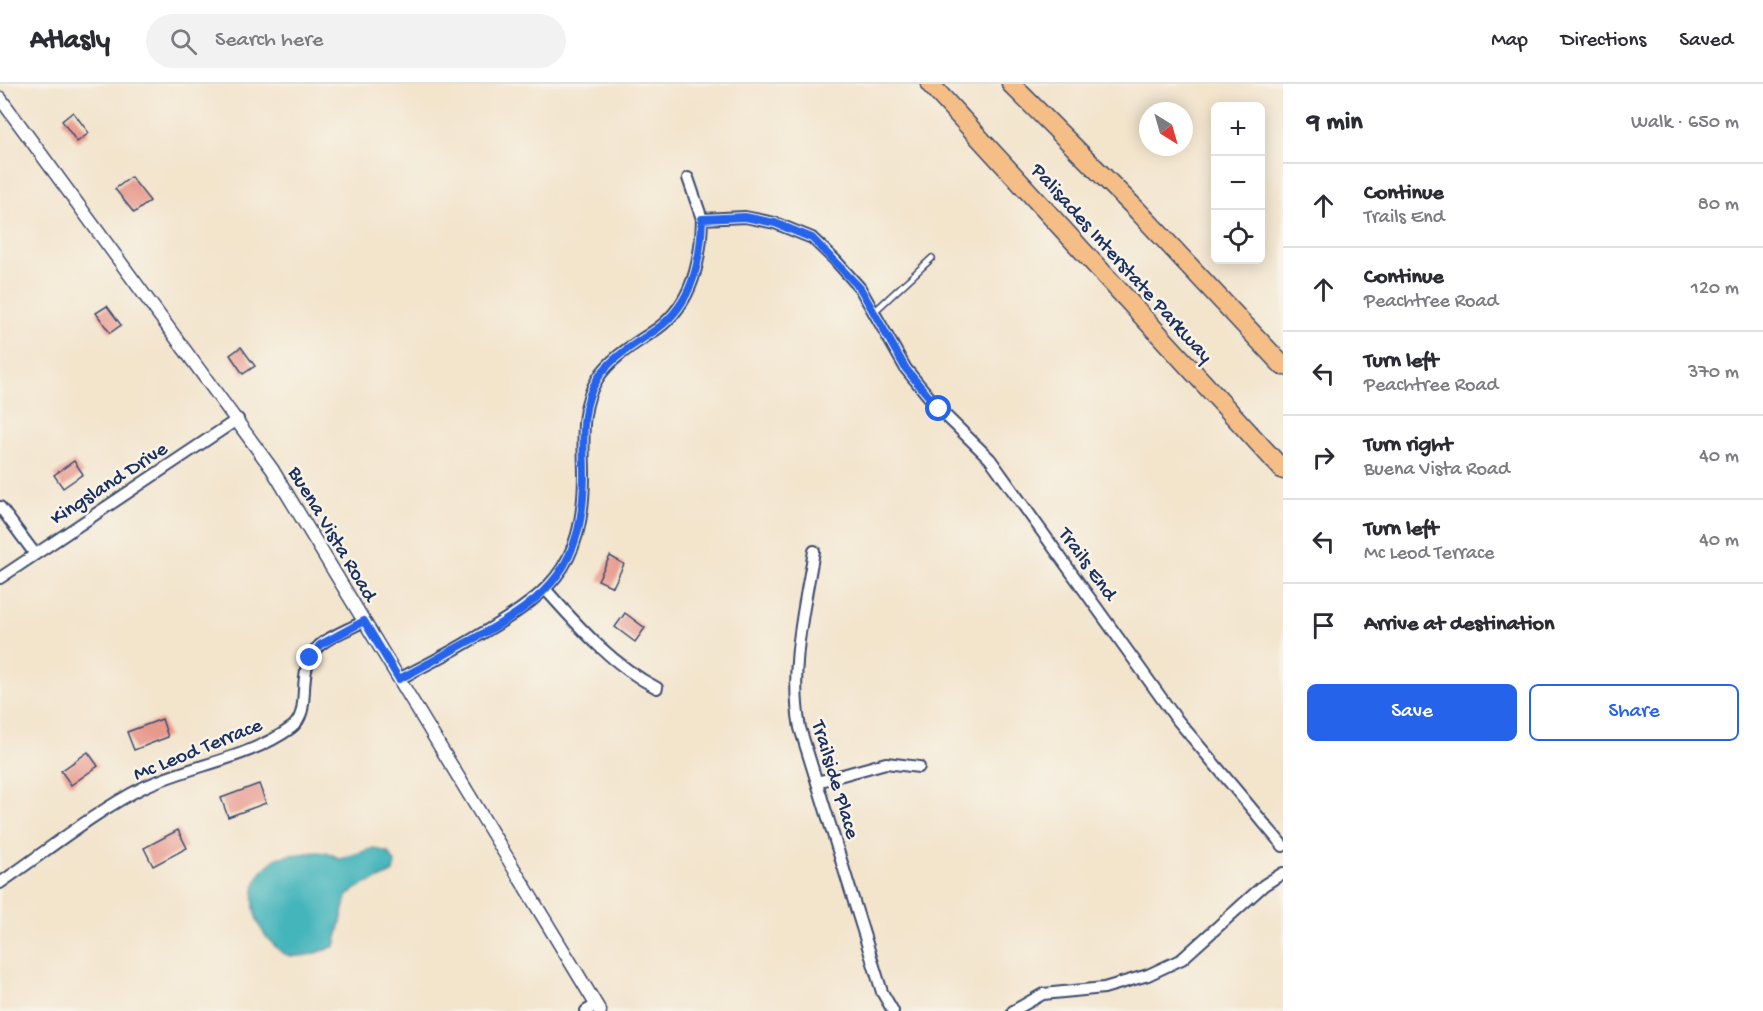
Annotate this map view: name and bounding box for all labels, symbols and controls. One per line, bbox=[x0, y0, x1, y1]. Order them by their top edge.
search box bbox=[146, 14, 566, 68]
text: Atlasly bbox=[30, 25, 110, 58]
icon: search bbox=[167, 25, 200, 58]
text: Search here bbox=[215, 28, 323, 54]
text: Map bbox=[1491, 29, 1528, 54]
text: Directions bbox=[1561, 29, 1646, 54]
text: Saved bbox=[1679, 29, 1733, 54]
north arrow bbox=[1139, 102, 1193, 156]
map controls bbox=[1211, 102, 1265, 264]
button: + bbox=[1211, 102, 1265, 156]
text: 9 min bbox=[1307, 108, 1363, 139]
text: Walk · 650 m bbox=[1631, 112, 1739, 135]
button: − bbox=[1211, 156, 1265, 210]
street label: Palisades Interstate Parkway bbox=[1023, 159, 1217, 369]
text: Continue bbox=[1364, 181, 1444, 207]
icon: ahead bbox=[1307, 189, 1340, 222]
text: 80 m bbox=[1698, 194, 1739, 217]
text: Trails End bbox=[1364, 207, 1444, 230]
button: locate bbox=[1211, 210, 1265, 264]
text: Continue bbox=[1364, 265, 1444, 291]
icon: ahead bbox=[1307, 273, 1340, 306]
text: 120 m bbox=[1691, 278, 1739, 301]
text: Peachtree Road bbox=[1364, 291, 1498, 314]
text: Turn left bbox=[1364, 349, 1438, 375]
icon: left bbox=[1307, 357, 1340, 390]
text: 370 m bbox=[1688, 362, 1739, 385]
text: Peachtree Road bbox=[1364, 375, 1498, 398]
route start bbox=[925, 395, 951, 421]
text: Turn right bbox=[1364, 433, 1452, 459]
street label: Kingsland Drive bbox=[46, 437, 174, 532]
icon: right bbox=[1307, 441, 1340, 474]
text: 40 m bbox=[1699, 446, 1739, 469]
text: Buena Vista Road bbox=[1364, 459, 1510, 482]
street label: Buena Vista Road bbox=[280, 462, 382, 608]
text: Turn left bbox=[1364, 517, 1438, 543]
street label: Trails End bbox=[1051, 523, 1122, 608]
icon: left bbox=[1307, 525, 1340, 558]
text: 40 m bbox=[1699, 530, 1739, 553]
text: Mc Leod Terrace bbox=[1364, 543, 1494, 566]
icon: arrive bbox=[1307, 609, 1340, 642]
text: Arrive at destination bbox=[1364, 612, 1554, 638]
route end bbox=[296, 644, 322, 670]
button: Save bbox=[1307, 684, 1517, 741]
button: Share bbox=[1529, 684, 1739, 741]
street label: Mc Leod Terrace bbox=[130, 714, 267, 788]
street label: Trailside Place bbox=[803, 717, 864, 843]

